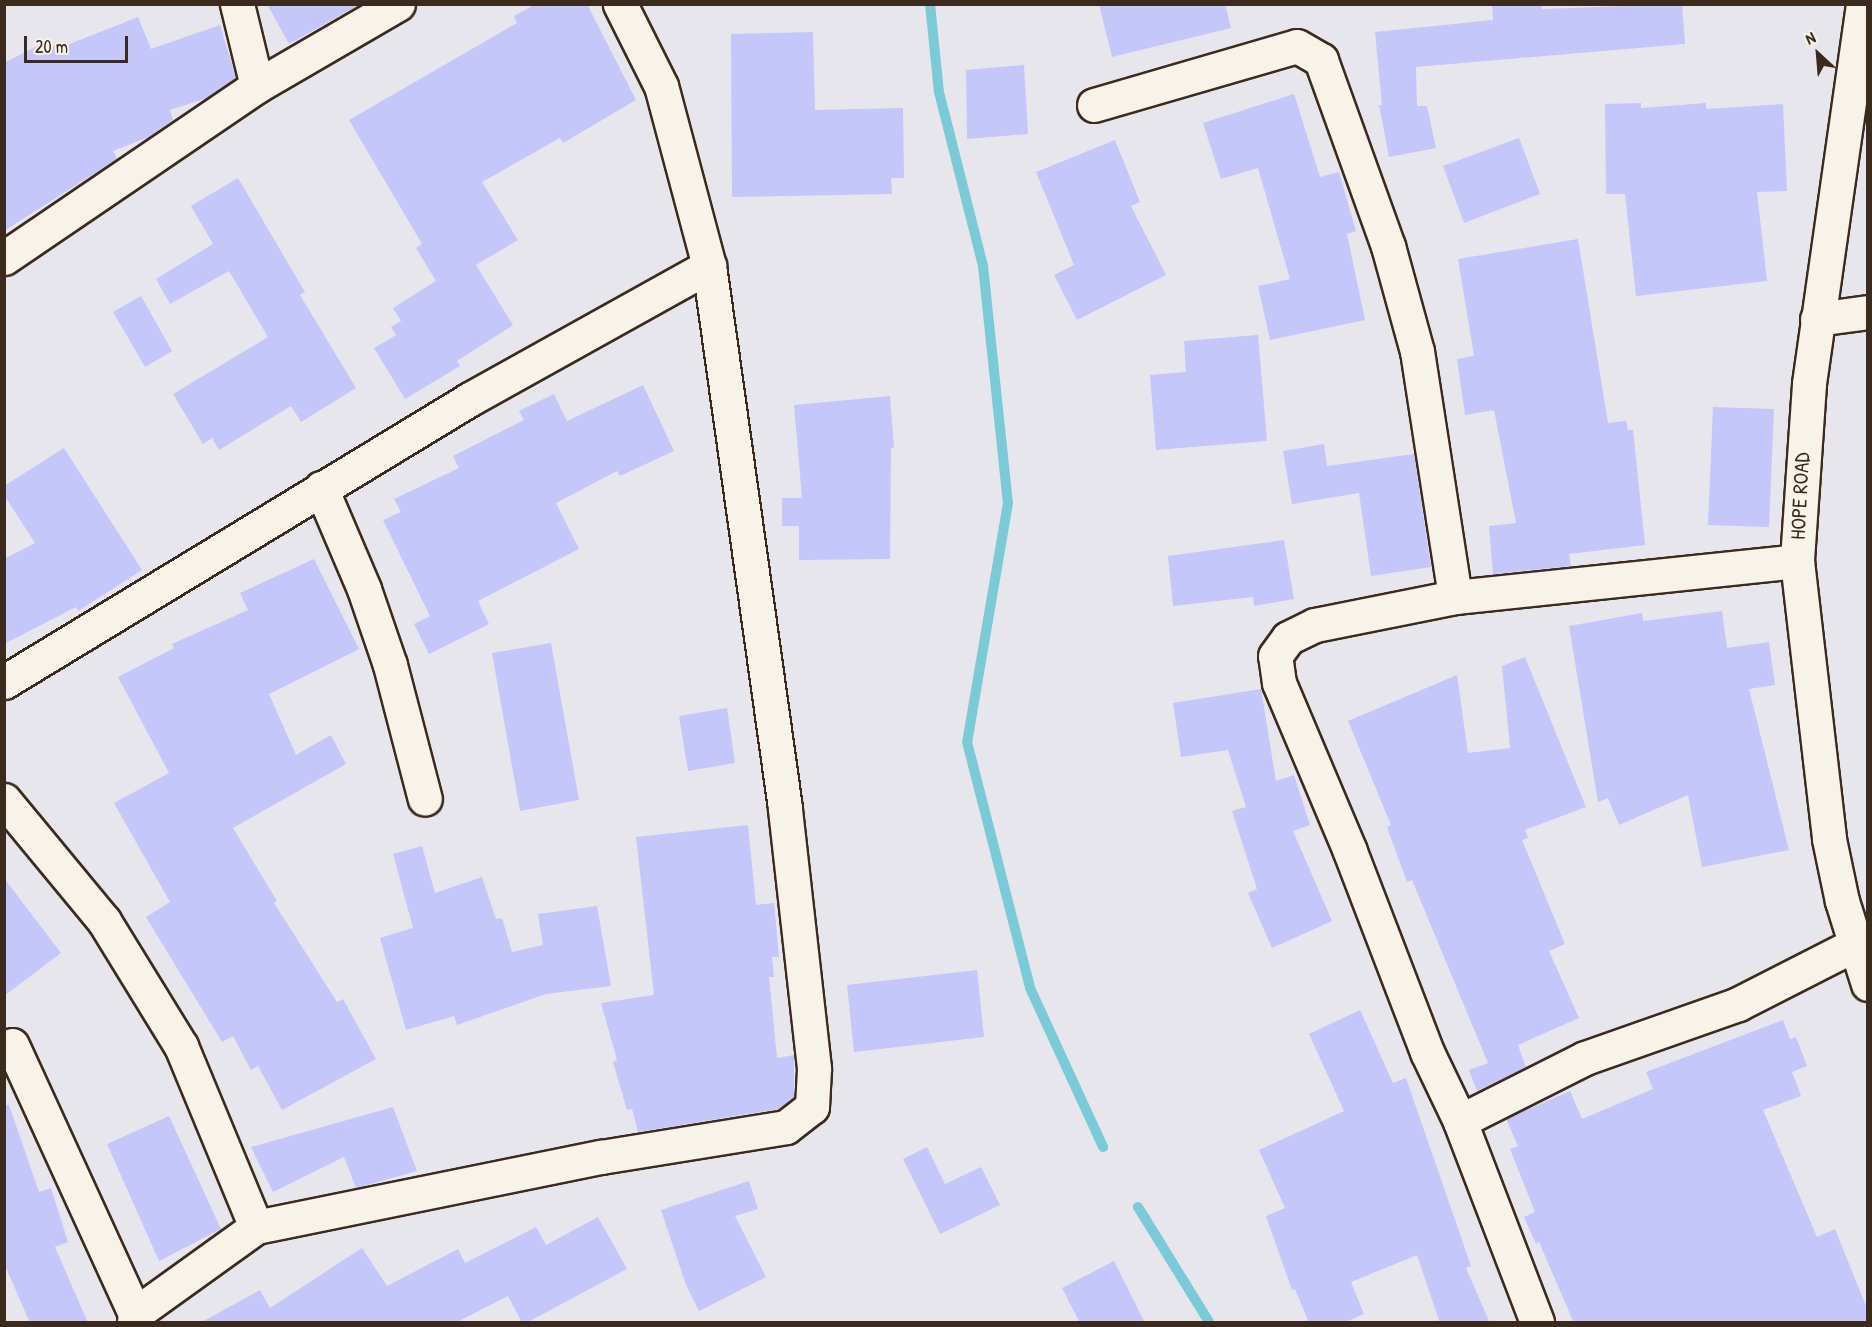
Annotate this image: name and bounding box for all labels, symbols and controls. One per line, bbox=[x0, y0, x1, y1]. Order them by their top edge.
scale bar bbox=[27, 24, 130, 62]
north arrow bbox=[1788, 24, 1848, 84]
text: N bbox=[1801, 26, 1819, 50]
text: 20 m bbox=[35, 34, 68, 59]
street label: HOPE ROAD bbox=[1785, 452, 1815, 540]

